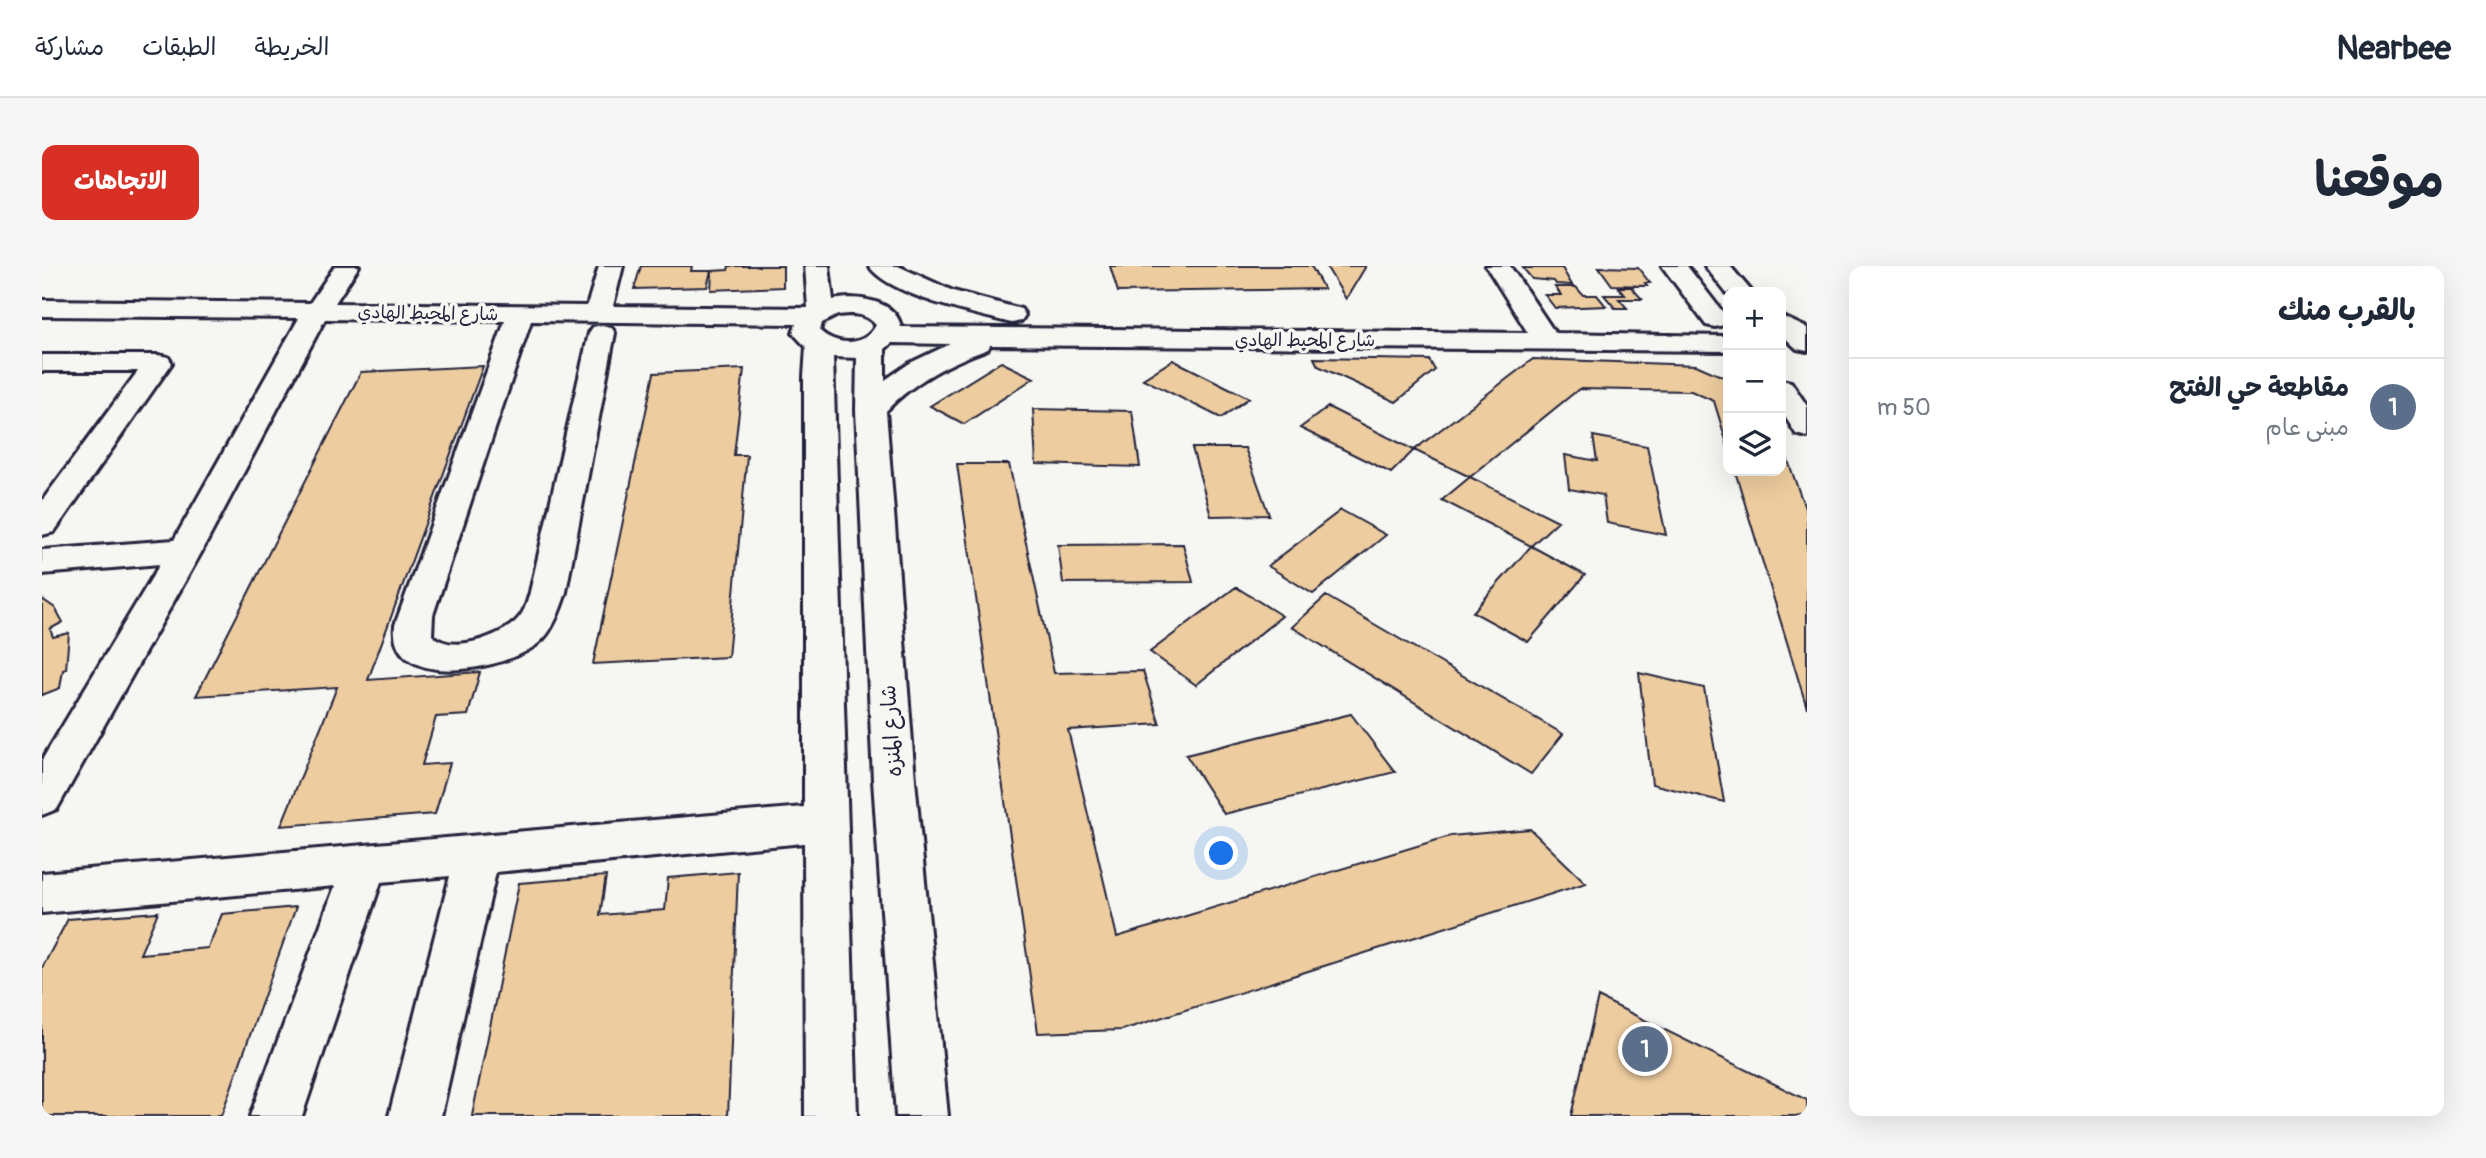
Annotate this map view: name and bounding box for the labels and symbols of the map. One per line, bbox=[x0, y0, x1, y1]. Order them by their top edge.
street label: شارع المحيط الهادي bbox=[358, 301, 498, 327]
street label: شارع المحيط الهادي bbox=[1235, 329, 1375, 353]
street label: شارع المنزه bbox=[875, 684, 909, 778]
your location bbox=[1204, 836, 1238, 870]
pin: 1 bbox=[1622, 1023, 1668, 1075]

